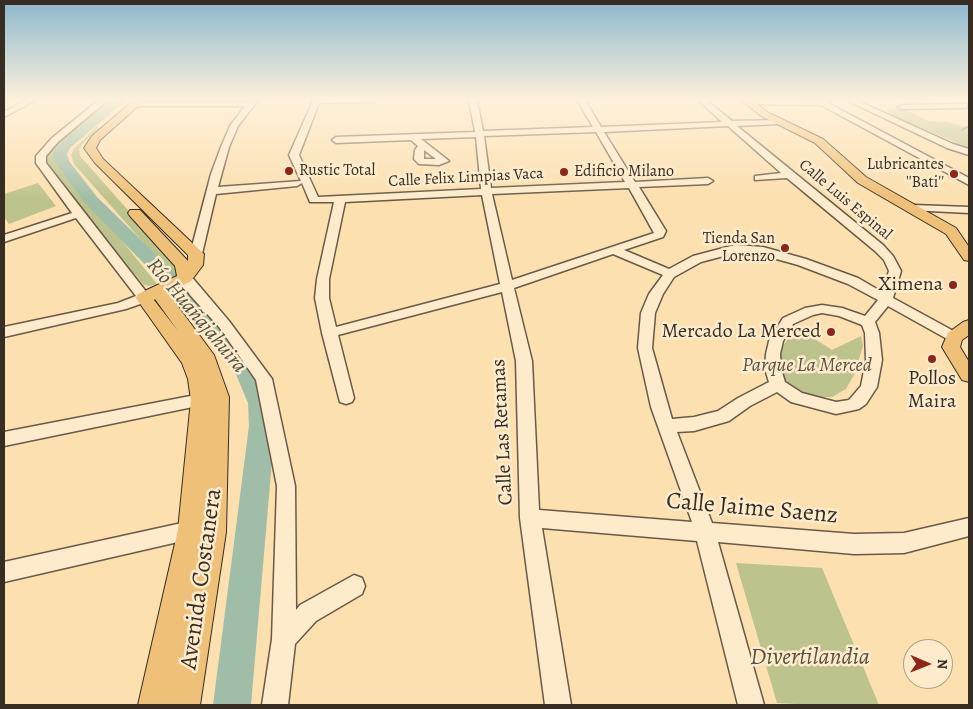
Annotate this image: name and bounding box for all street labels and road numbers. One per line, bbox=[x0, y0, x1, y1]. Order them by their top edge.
street label: Calle Luis Espinal bbox=[795, 156, 895, 244]
street label: Calle Felix Limpias Vaca bbox=[388, 164, 544, 192]
street label: Calle Las Retamas bbox=[487, 358, 519, 506]
street label: Avenida Costanera bbox=[175, 487, 229, 671]
street label: Calle Jaime Saenz bbox=[665, 487, 839, 531]

